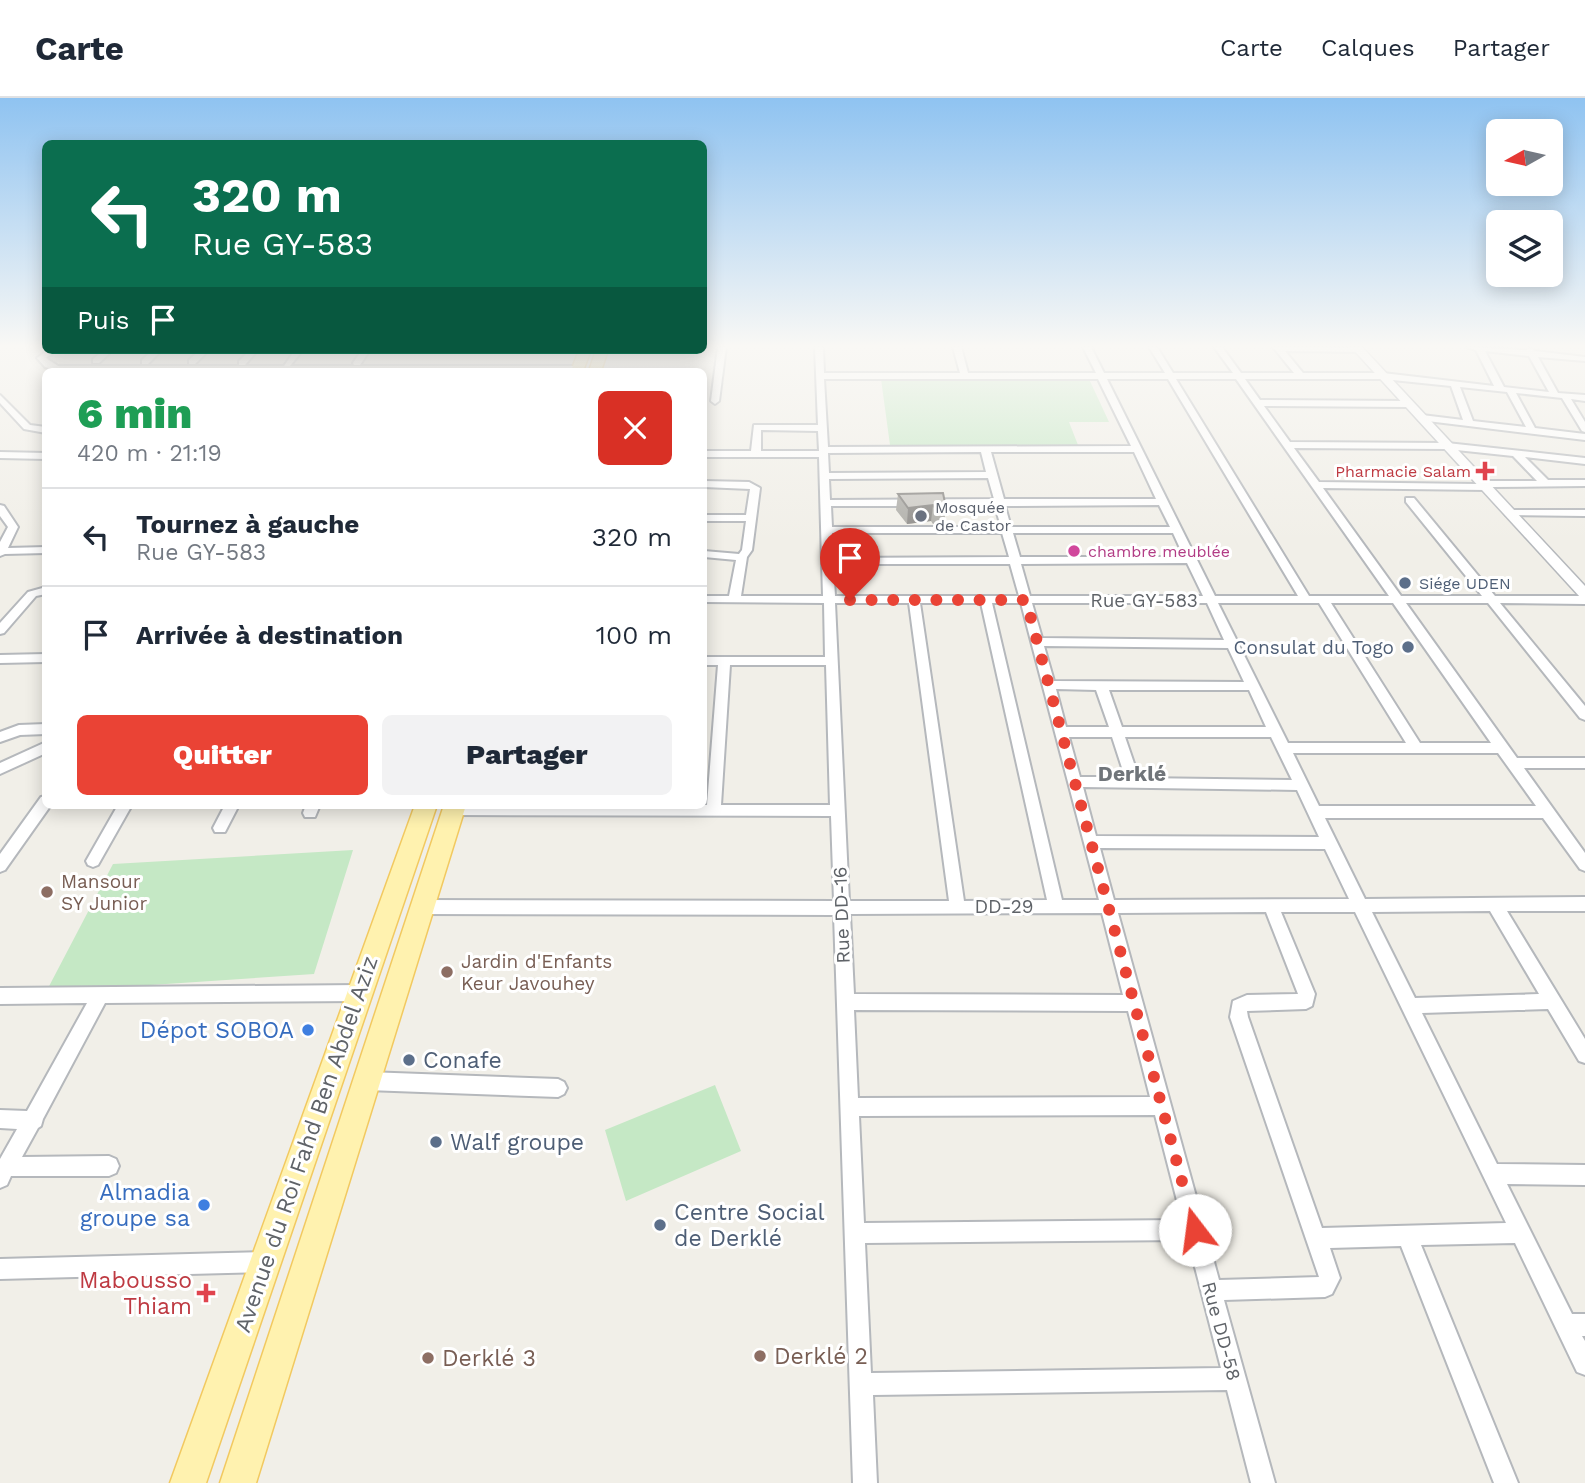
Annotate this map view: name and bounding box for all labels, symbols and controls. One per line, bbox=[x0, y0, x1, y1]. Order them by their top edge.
text: Carte bbox=[35, 29, 124, 68]
text: Carte bbox=[1220, 34, 1283, 62]
text: Calques bbox=[1321, 34, 1415, 62]
text: Partager bbox=[1453, 34, 1550, 62]
north arrow bbox=[1486, 119, 1563, 196]
map controls bbox=[1486, 119, 1563, 287]
text: 320 m bbox=[192, 166, 342, 224]
icon: left bbox=[77, 168, 168, 259]
button: layers bbox=[1486, 210, 1563, 287]
text: Rue GY-583 bbox=[192, 225, 373, 263]
icon: arrive bbox=[144, 301, 182, 339]
text: Puis bbox=[77, 305, 130, 335]
text: 6 min bbox=[77, 389, 192, 438]
button: close bbox=[598, 391, 672, 465]
text: 420 m · 21:19 bbox=[77, 440, 222, 467]
place label: Pharmacie Salam bbox=[1335, 462, 1471, 481]
marker: Pharmacie Salam bbox=[1477, 463, 1493, 479]
place label: Mosquée de Castor bbox=[935, 498, 1011, 535]
marker: Mosquée de Castor bbox=[913, 508, 929, 524]
text: Tournez à gauche bbox=[136, 509, 359, 539]
icon: left bbox=[77, 518, 115, 556]
text: 320 m bbox=[592, 522, 672, 552]
pin bbox=[820, 528, 880, 600]
text: Rue GY-583 bbox=[136, 539, 266, 566]
icon: arrive bbox=[831, 539, 869, 577]
place label: chambre meublée bbox=[1088, 542, 1230, 561]
marker: chambre meublée bbox=[1066, 543, 1082, 559]
place label: Siége UDEN bbox=[1419, 574, 1511, 593]
marker: Siége UDEN bbox=[1397, 575, 1413, 591]
street label: Rue GY-583 bbox=[1090, 589, 1198, 612]
icon: arrive bbox=[77, 616, 115, 654]
text: Arrivée à destination bbox=[136, 620, 403, 650]
text: 100 m bbox=[596, 620, 672, 650]
place label: Consulat du Togo bbox=[1234, 636, 1394, 659]
marker: Consulat du Togo bbox=[1400, 639, 1416, 655]
button: Quitter bbox=[77, 715, 368, 795]
button: Partager bbox=[382, 715, 672, 795]
district label: Derklé bbox=[1098, 761, 1166, 786]
street label: Rue DD-16 bbox=[828, 866, 855, 964]
place label: Mansour SY Junior bbox=[61, 870, 147, 915]
marker: Mansour SY Junior bbox=[39, 884, 55, 900]
street label: DD-29 bbox=[974, 895, 1034, 918]
place label: Jardin d'Enfants Keur Javouhey bbox=[461, 950, 612, 995]
street label: Avenue du Roi Fahd Ben Abdel Aziz bbox=[229, 952, 384, 1336]
marker: Jardin d'Enfants Keur Javouhey bbox=[439, 964, 455, 980]
place label: Dépot SOBOA bbox=[140, 1017, 294, 1044]
marker: Dépot SOBOA bbox=[300, 1022, 316, 1038]
place label: Conafe bbox=[423, 1047, 502, 1074]
marker: Conafe bbox=[401, 1052, 417, 1068]
place label: Walf groupe bbox=[450, 1129, 584, 1156]
marker: Walf groupe bbox=[428, 1134, 444, 1150]
place label: Almadia groupe sa bbox=[80, 1179, 190, 1232]
position arrow bbox=[1158, 1193, 1232, 1267]
marker: Almadia groupe sa bbox=[196, 1197, 212, 1213]
place label: Centre Social de Derklé bbox=[674, 1199, 825, 1252]
marker: Centre Social de Derklé bbox=[652, 1217, 668, 1233]
place label: Mabousso Thiam bbox=[79, 1267, 192, 1320]
street label: Rue DD-58 bbox=[1197, 1279, 1246, 1383]
marker: Mabousso Thiam bbox=[198, 1285, 214, 1301]
place label: Derklé 2 bbox=[774, 1343, 868, 1370]
place label: Derklé 3 bbox=[442, 1345, 536, 1372]
marker: Derklé 2 bbox=[752, 1348, 768, 1364]
marker: Derklé 3 bbox=[420, 1350, 436, 1366]

